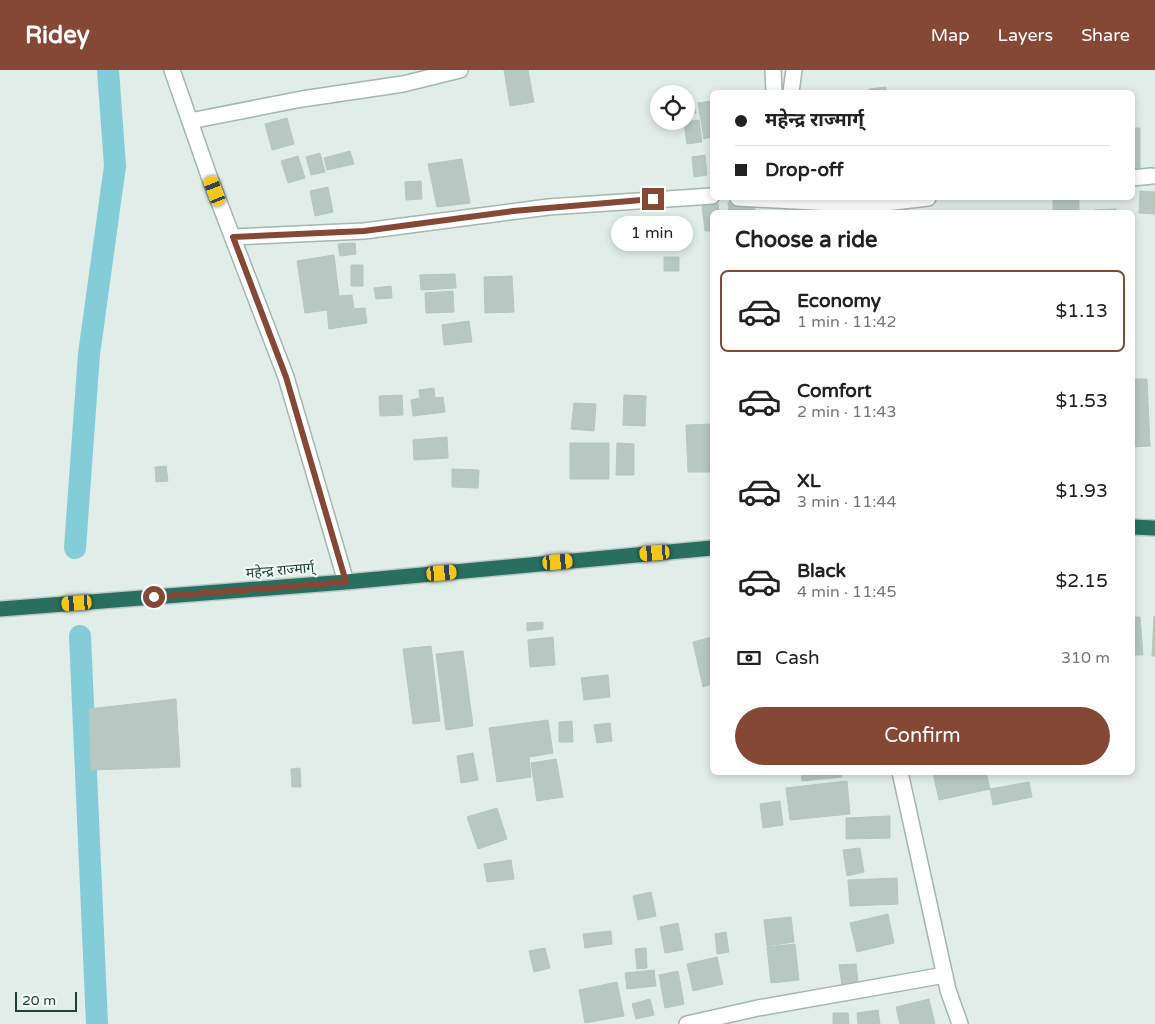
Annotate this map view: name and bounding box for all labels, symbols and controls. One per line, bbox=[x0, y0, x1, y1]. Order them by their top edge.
text: Ridey bbox=[25, 21, 90, 50]
text: Map bbox=[931, 24, 970, 46]
text: Layers bbox=[998, 24, 1053, 46]
text: Share bbox=[1081, 24, 1130, 46]
map controls bbox=[650, 85, 695, 130]
button: locate bbox=[650, 85, 695, 130]
text: महेन्द्र राज्मार्ग् bbox=[765, 109, 864, 131]
text: Drop-off bbox=[765, 159, 844, 181]
car bbox=[202, 174, 227, 208]
route end bbox=[642, 188, 664, 210]
callout: 1 min bbox=[612, 216, 694, 252]
text: 1 min bbox=[631, 223, 673, 243]
text: Choose a ride bbox=[735, 227, 878, 253]
icon: car bbox=[737, 289, 782, 334]
text: Economy bbox=[797, 290, 881, 312]
text: $1.13 bbox=[1056, 300, 1108, 322]
text: 1 min · 11:42 bbox=[797, 312, 896, 332]
icon: car bbox=[737, 379, 782, 424]
text: Comfort bbox=[797, 380, 871, 402]
text: $1.53 bbox=[1056, 390, 1108, 412]
text: 2 min · 11:43 bbox=[797, 402, 896, 422]
icon: car bbox=[737, 469, 782, 514]
text: XL bbox=[797, 470, 821, 492]
text: $1.93 bbox=[1056, 480, 1108, 502]
text: 3 min · 11:44 bbox=[797, 492, 896, 512]
car bbox=[639, 544, 670, 562]
car bbox=[542, 553, 573, 571]
street label: महेन्द्र राज्मार्ग् bbox=[245, 558, 317, 583]
icon: car bbox=[737, 559, 782, 604]
text: Black bbox=[797, 560, 846, 582]
car bbox=[426, 564, 457, 582]
text: $2.15 bbox=[1056, 570, 1108, 592]
text: 4 min · 11:45 bbox=[797, 582, 896, 602]
route start bbox=[143, 586, 165, 608]
car bbox=[61, 594, 92, 612]
icon: cash bbox=[735, 644, 763, 672]
text: Cash bbox=[775, 647, 820, 669]
text: 310 m bbox=[1061, 648, 1110, 668]
button: Confirm bbox=[735, 707, 1110, 765]
scale bar bbox=[15, 989, 78, 1012]
text: 20 m bbox=[22, 992, 56, 1009]

